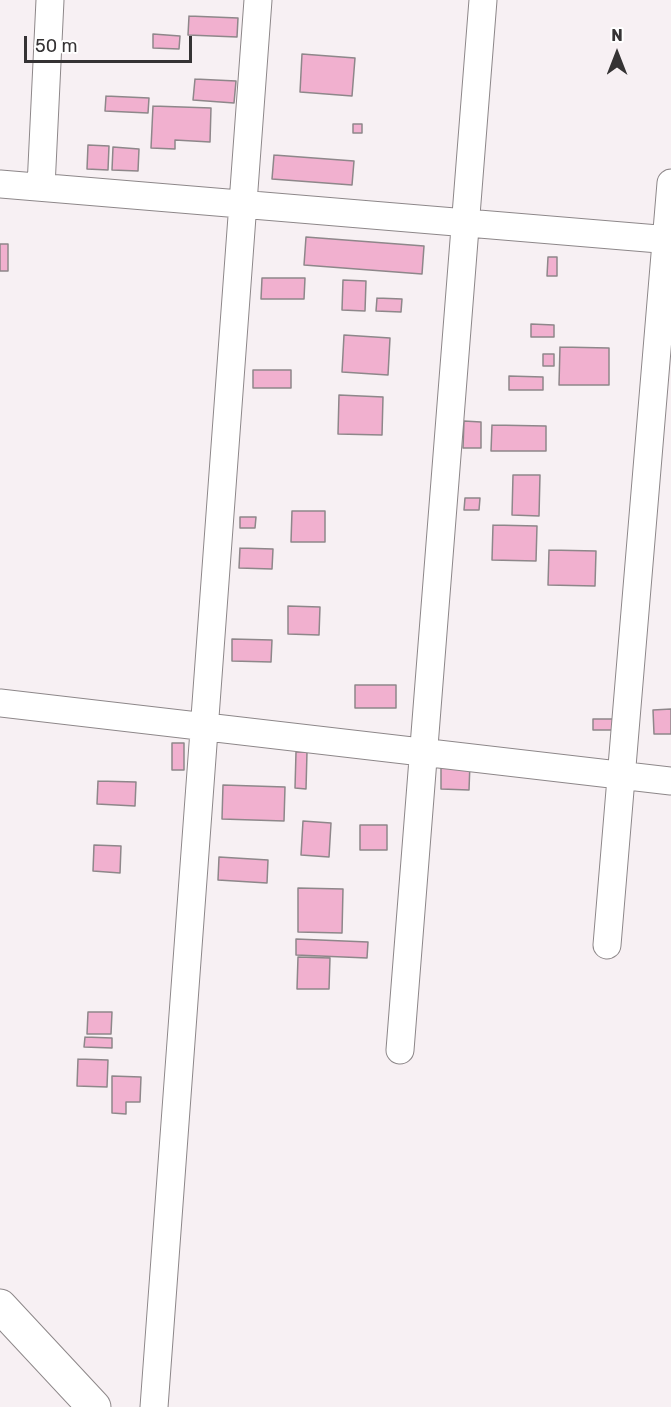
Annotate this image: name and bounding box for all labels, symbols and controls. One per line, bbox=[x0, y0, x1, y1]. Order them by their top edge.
scale bar bbox=[27, 24, 195, 62]
north arrow bbox=[587, 24, 647, 84]
text: N bbox=[611, 26, 623, 45]
text: 50 m bbox=[35, 35, 78, 57]

